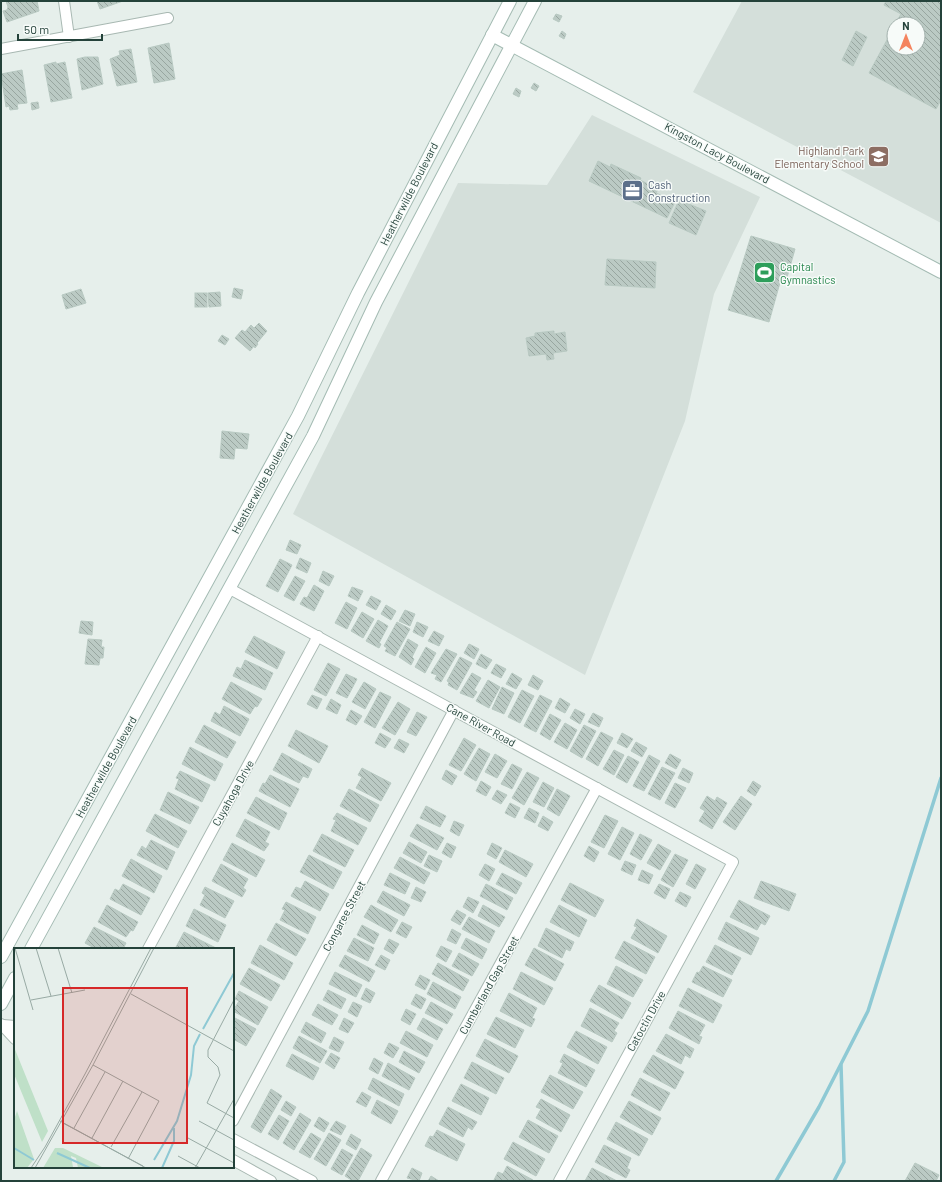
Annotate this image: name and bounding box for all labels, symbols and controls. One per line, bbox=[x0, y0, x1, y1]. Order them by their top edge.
scale bar bbox=[18, 16, 102, 42]
north arrow bbox=[886, 16, 926, 56]
text: N bbox=[902, 19, 910, 32]
text: 50 m bbox=[24, 22, 49, 36]
street label: Kingston Lacy Boulevard bbox=[663, 119, 772, 186]
street label: Heatherwilde Boulevard bbox=[377, 140, 440, 247]
place label: Highland Park Elementary School bbox=[774, 144, 864, 170]
school or university icon: Highland Park Elementary School bbox=[866, 144, 892, 170]
office icon: Cash Construction bbox=[620, 178, 646, 204]
place label: Cash Construction bbox=[648, 178, 710, 204]
sports icon: Capital Gymnastics bbox=[751, 260, 777, 286]
place label: Capital Gymnastics bbox=[780, 260, 836, 286]
street label: Heatherwilde Boulevard bbox=[228, 430, 295, 536]
street label: Cane River Road bbox=[444, 700, 518, 749]
street label: Heatherwilde Boulevard bbox=[72, 714, 139, 820]
street label: Cuyahoga Drive bbox=[209, 757, 256, 828]
street label: Congaree Street bbox=[320, 878, 368, 953]
street label: Cumberland Gap Street bbox=[456, 933, 521, 1036]
inset map bbox=[14, 948, 234, 1168]
street label: Catoctin Drive bbox=[624, 988, 668, 1053]

